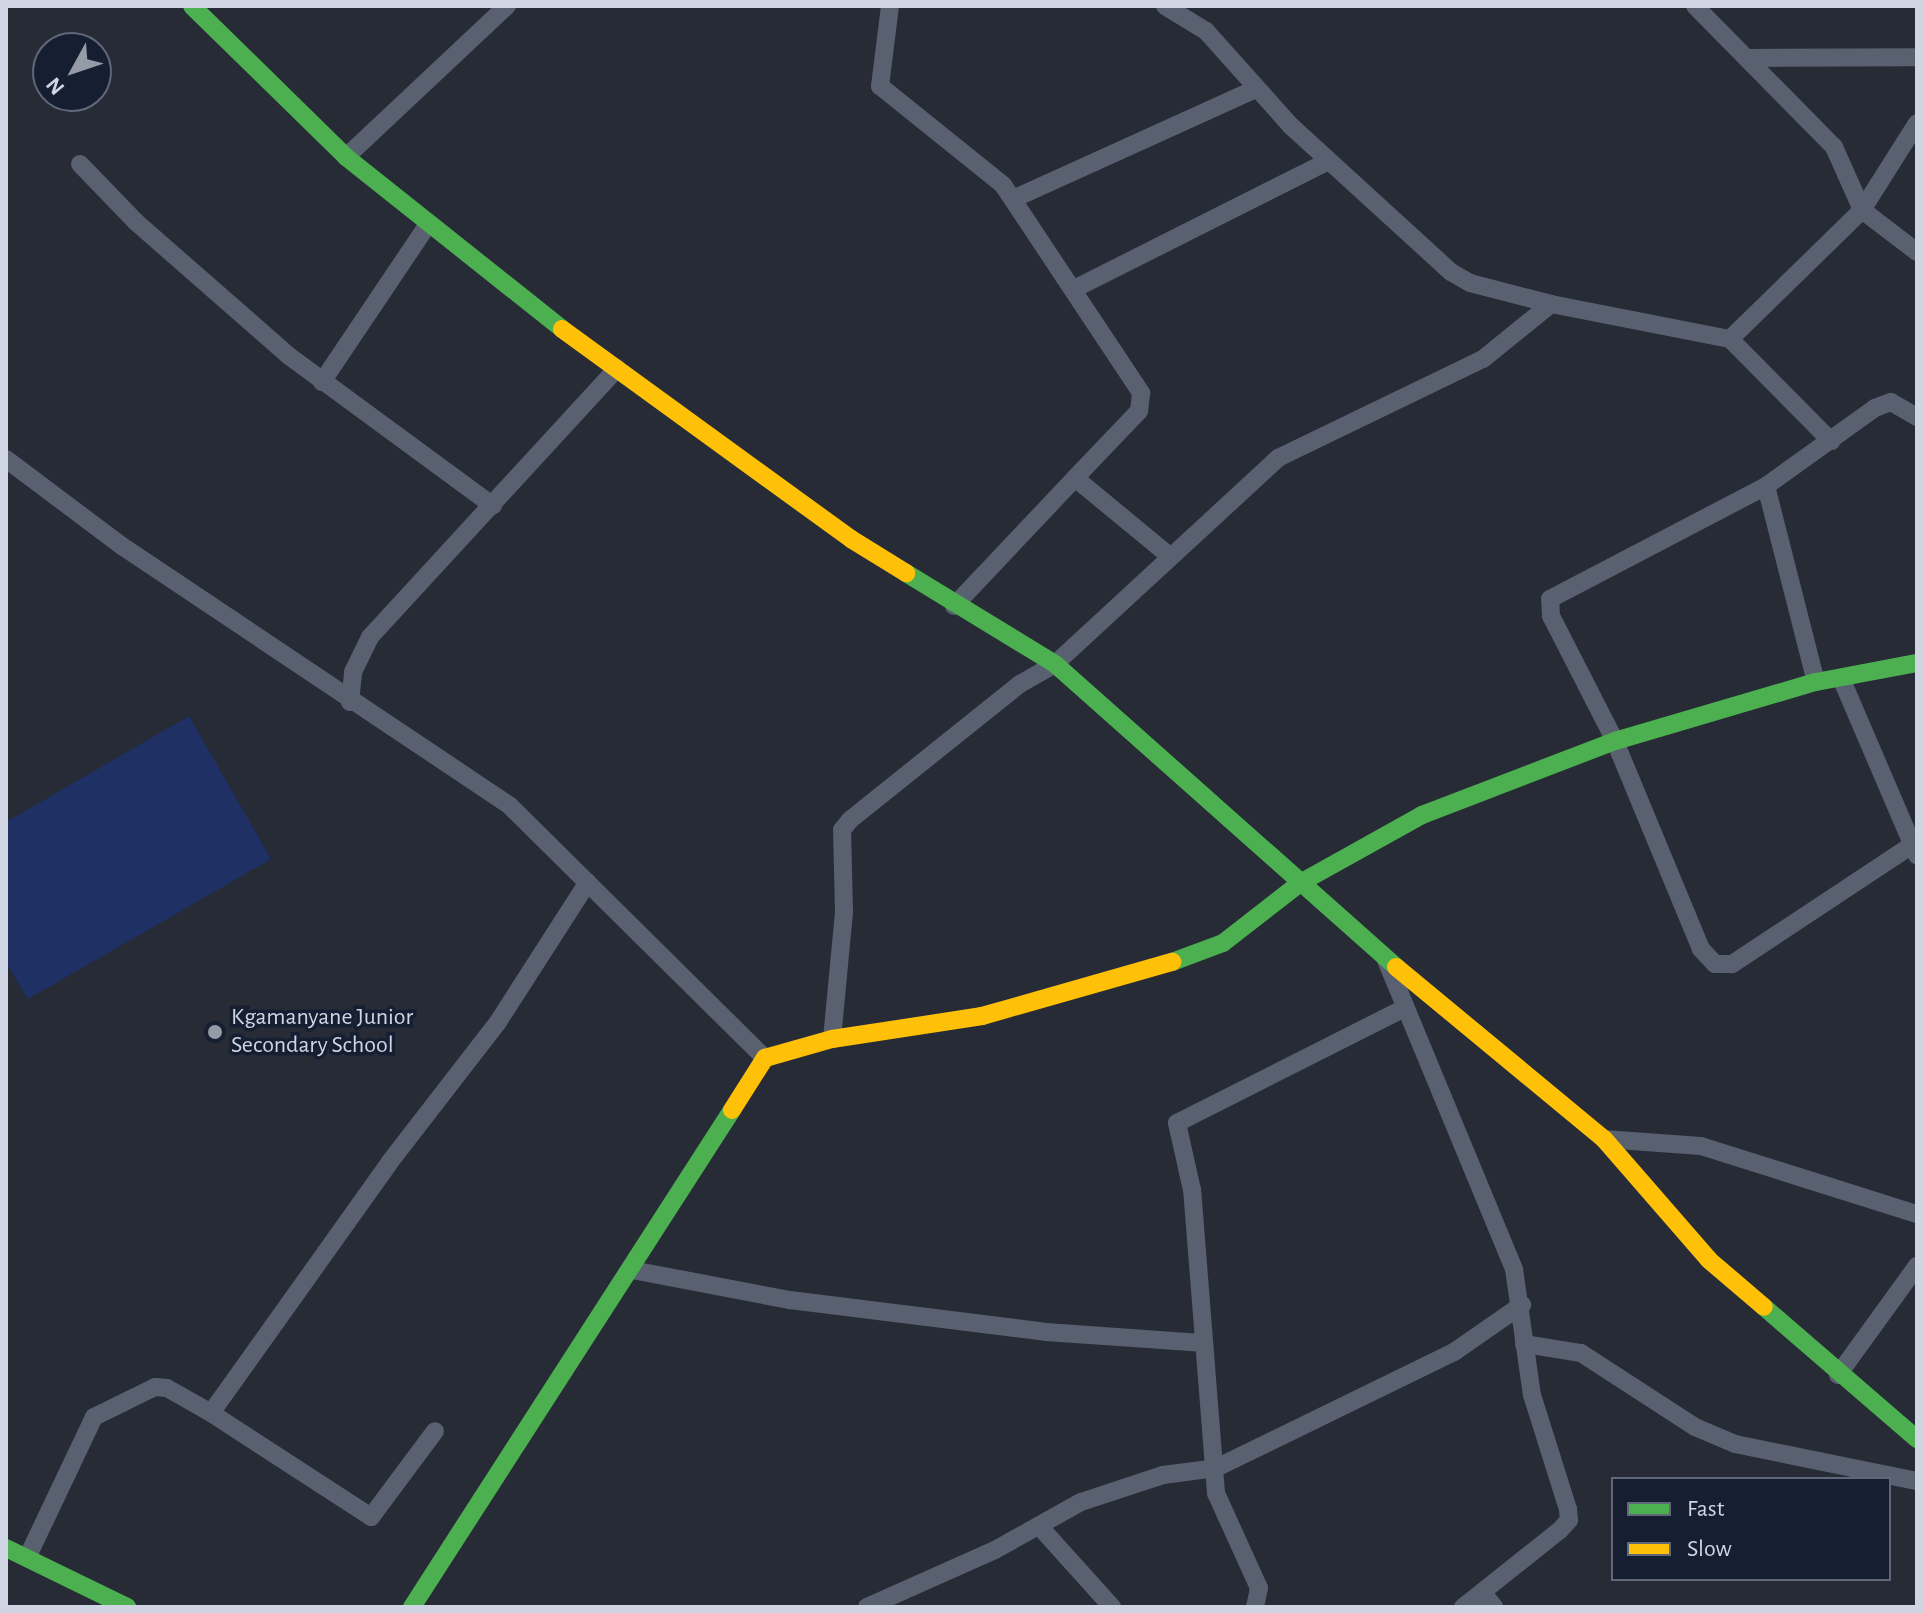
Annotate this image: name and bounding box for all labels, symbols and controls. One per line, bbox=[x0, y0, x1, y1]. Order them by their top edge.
north arrow bbox=[32, 32, 112, 112]
text: N bbox=[42, 73, 68, 99]
place label: Kgamanyane Junior Secondary School bbox=[231, 1004, 413, 1060]
marker: Kgamanyane Junior Secondary School bbox=[206, 1023, 224, 1041]
legend bbox=[1611, 1477, 1891, 1581]
text: Fast bbox=[1687, 1497, 1724, 1521]
text: Slow bbox=[1687, 1537, 1732, 1561]

